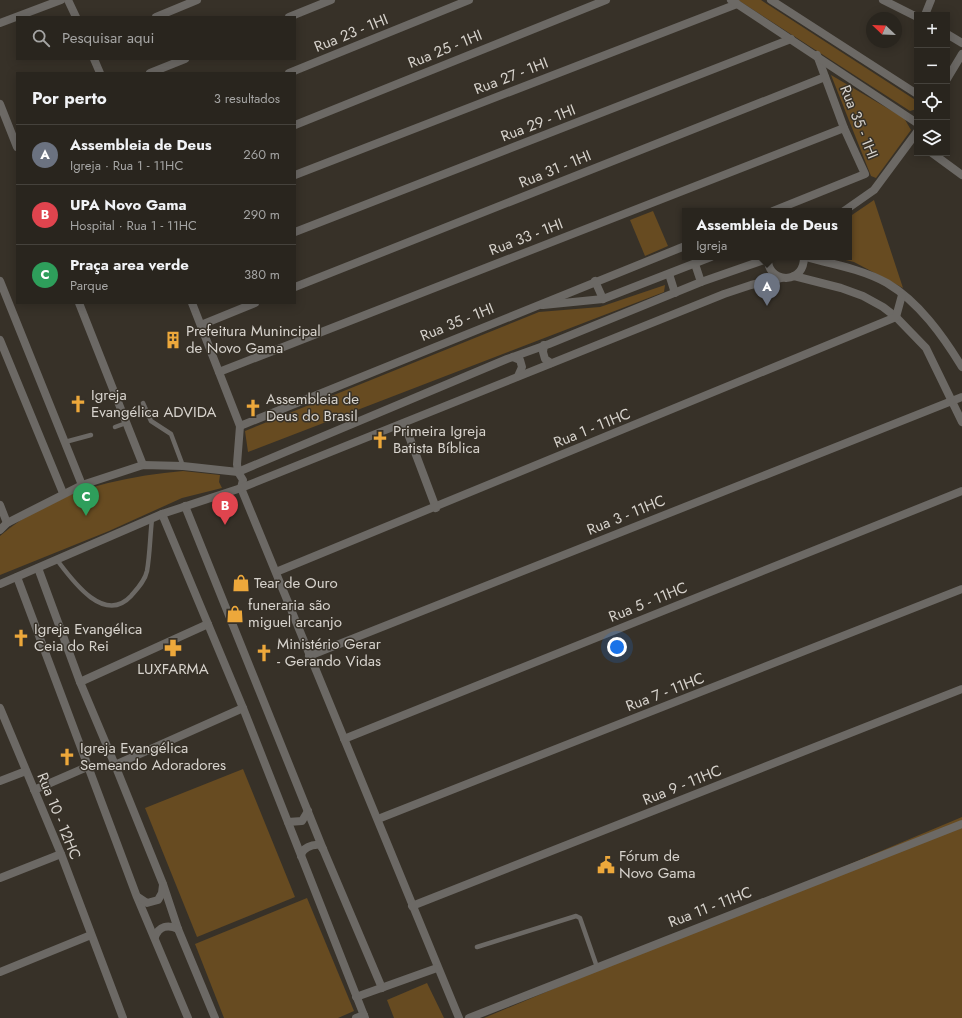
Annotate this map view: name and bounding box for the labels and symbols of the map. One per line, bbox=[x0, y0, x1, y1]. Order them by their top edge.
street label: Rua 23 - 1HI bbox=[311, 8, 391, 58]
north arrow bbox=[866, 12, 902, 48]
street label: Rua 25 - 1HI bbox=[405, 24, 485, 74]
street label: Rua 27 - 1HI bbox=[471, 52, 551, 100]
street label: Rua 35 - 1HI bbox=[834, 82, 884, 162]
street label: Rua 29 - 1HI bbox=[497, 99, 579, 147]
street label: Rua 31 - 1HI bbox=[516, 145, 594, 193]
street label: Rua 33 - 1HI bbox=[486, 213, 566, 261]
pin: A bbox=[754, 273, 780, 306]
street label: Rua 35 - 1HI bbox=[417, 297, 497, 347]
place label: Prefeitura Munincipal de Novo Gama bbox=[186, 320, 321, 359]
building icon: Prefeitura Munincipal de Novo Gama bbox=[163, 330, 183, 350]
place label: Igreja Evangélica ADVIDA bbox=[91, 384, 216, 423]
place label: Assembleia de Deus do Brasil bbox=[266, 388, 359, 427]
church icon: Igreja Evangélica ADVIDA bbox=[68, 394, 88, 414]
church icon: Assembleia de Deus do Brasil bbox=[243, 398, 263, 418]
street label: Rua 1 - 11HC bbox=[550, 403, 634, 453]
place label: Primeira Igreja Batista Bíblica bbox=[393, 420, 486, 459]
church icon: Primeira Igreja Batista Bíblica bbox=[370, 430, 390, 450]
pin: C bbox=[73, 483, 99, 516]
street label: Rua 3 - 11HC bbox=[583, 489, 669, 541]
pin: B bbox=[212, 492, 238, 525]
place label: Tear de Ouro bbox=[254, 572, 338, 594]
shop icon: Tear de Ouro bbox=[231, 573, 251, 593]
street label: Rua 5 - 11HC bbox=[605, 576, 691, 628]
place label: funeraria são miguel arcanjo bbox=[248, 594, 342, 633]
shop icon: funeraria são miguel arcanjo bbox=[225, 604, 245, 624]
place label: Igreja Evangélica Ceia do Rei bbox=[34, 618, 142, 657]
church icon: Igreja Evangélica Ceia do Rei bbox=[11, 628, 31, 648]
place label: Ministério Gerar - Gerando Vidas bbox=[277, 633, 382, 672]
your location bbox=[607, 637, 627, 657]
pharmacy icon: LUXFARMA bbox=[163, 638, 183, 658]
church icon: Ministério Gerar - Gerando Vidas bbox=[254, 643, 274, 663]
place label: LUXFARMA bbox=[137, 658, 209, 680]
street label: Rua 7 - 11HC bbox=[623, 667, 707, 717]
place label: Igreja Evangélica Semeando Adoradores bbox=[80, 737, 226, 776]
church icon: Igreja Evangélica Semeando Adoradores bbox=[57, 747, 77, 767]
street label: Rua 9 - 11HC bbox=[639, 759, 725, 811]
street label: Rua 10 - 12HC bbox=[32, 769, 86, 863]
place label: Fórum de Novo Gama bbox=[619, 845, 695, 884]
public building icon: Fórum de Novo Gama bbox=[596, 855, 616, 875]
street label: Rua 11 - 11HC bbox=[665, 881, 755, 933]

